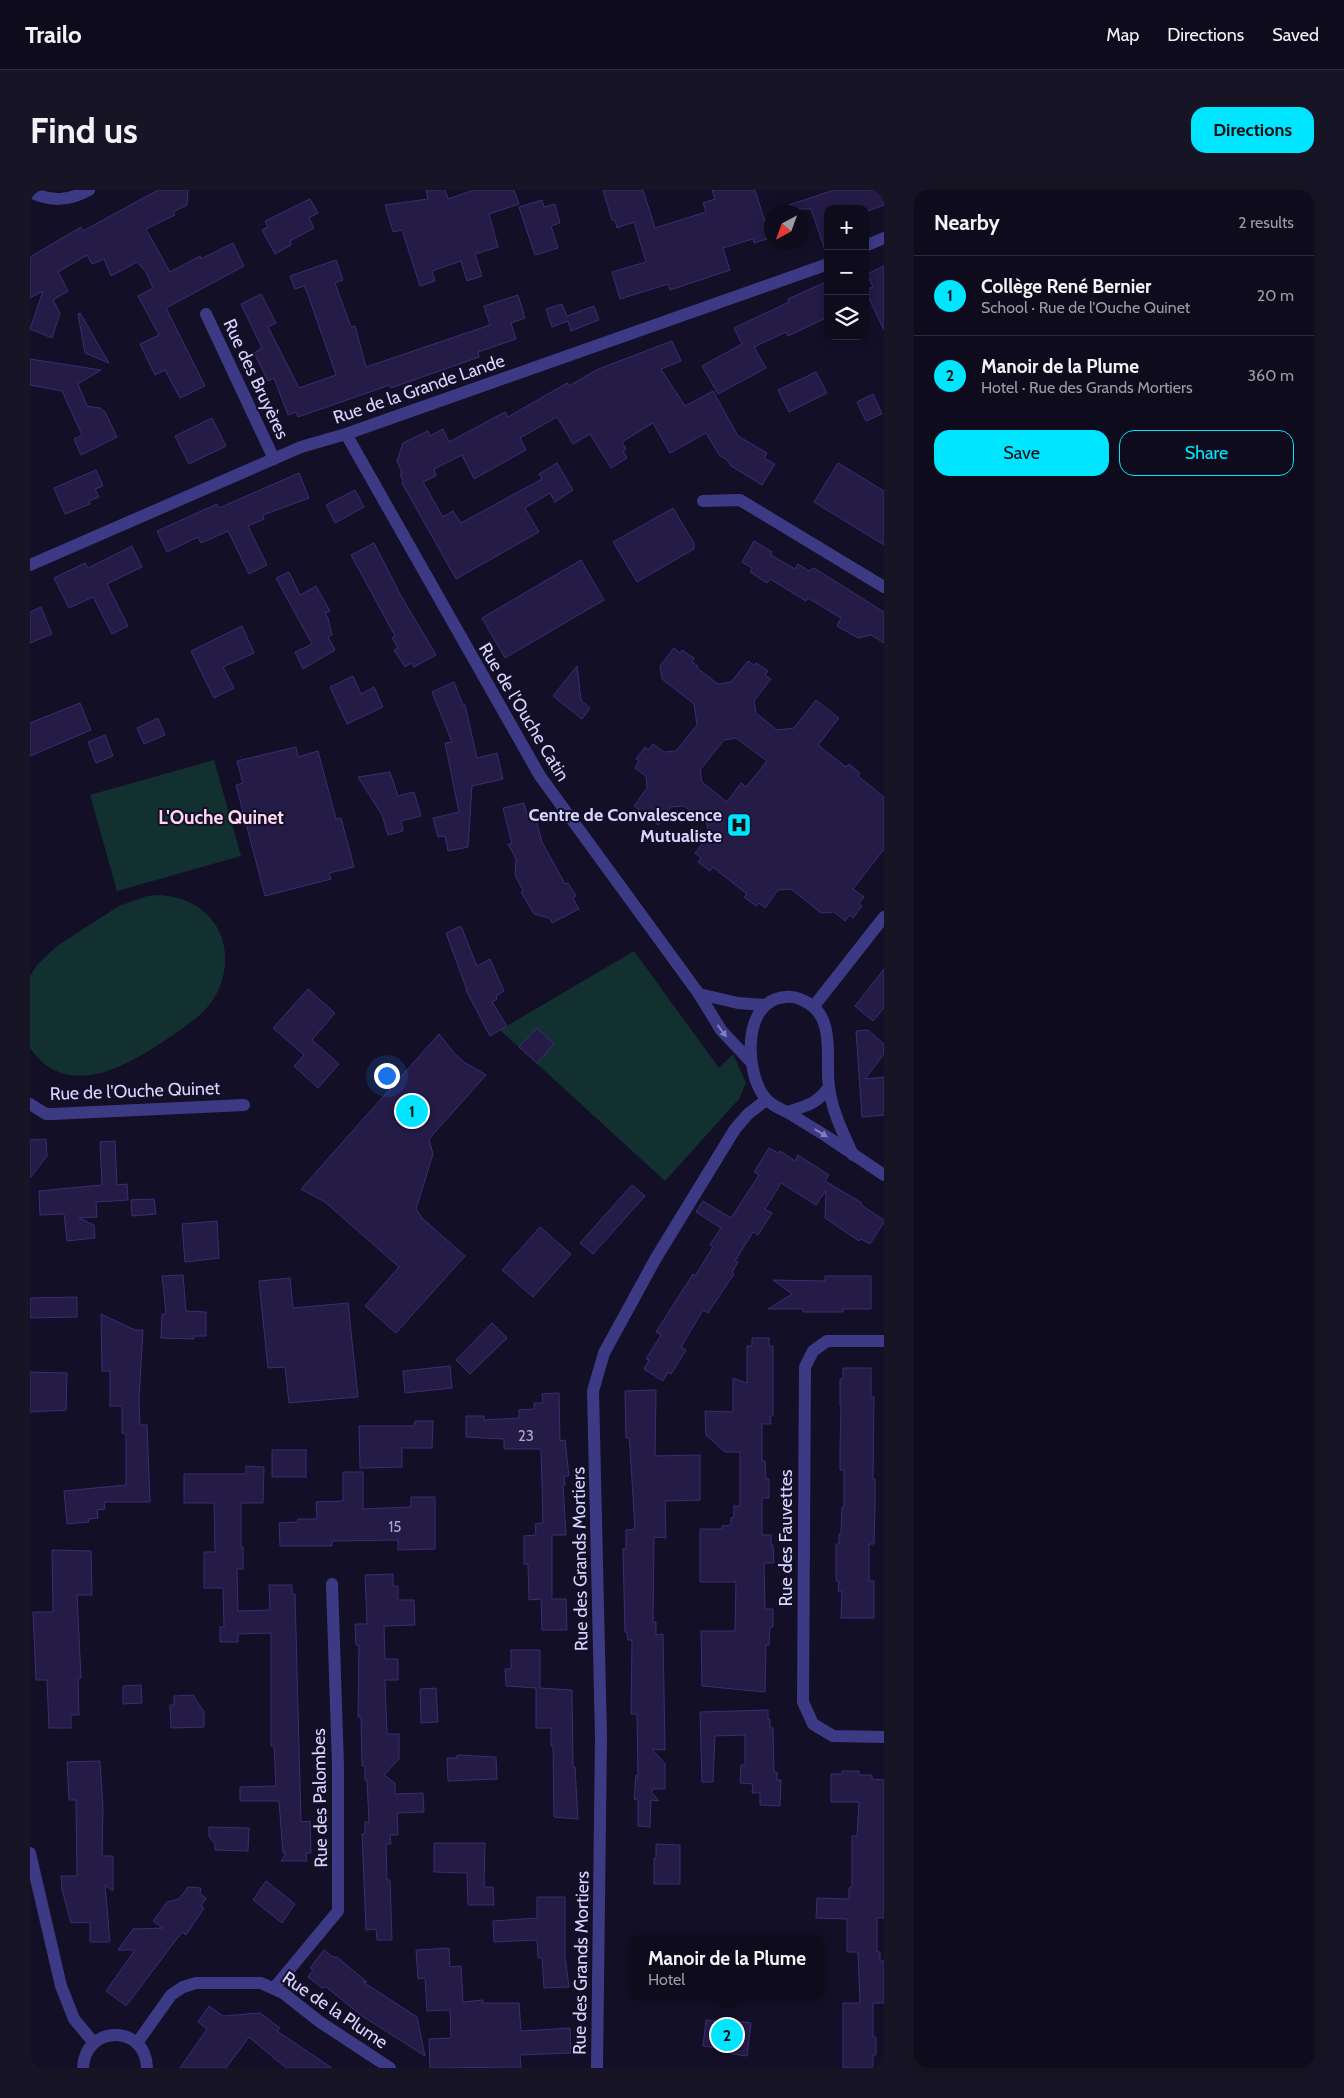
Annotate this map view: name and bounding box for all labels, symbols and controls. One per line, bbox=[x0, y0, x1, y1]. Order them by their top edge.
text: Trailo bbox=[25, 20, 82, 49]
text: Map bbox=[1106, 24, 1139, 46]
text: Directions bbox=[1167, 24, 1244, 46]
text: Saved bbox=[1272, 24, 1319, 46]
button: Directions bbox=[1191, 107, 1314, 153]
text: Find us bbox=[30, 109, 138, 152]
north arrow bbox=[764, 205, 809, 250]
map controls bbox=[824, 205, 869, 340]
button: + bbox=[824, 205, 869, 250]
text: Nearby bbox=[934, 210, 1000, 235]
text: 2 results bbox=[1238, 213, 1294, 232]
button: − bbox=[824, 250, 869, 295]
text: Collège René Bernier bbox=[981, 275, 1151, 298]
text: 1 bbox=[947, 286, 953, 305]
text: 20 m bbox=[1257, 286, 1294, 305]
button: layers bbox=[824, 295, 869, 340]
text: School · Rue de l'Ouche Quinet bbox=[981, 298, 1190, 317]
street label: Rue des Bruyères bbox=[219, 315, 293, 443]
street label: Rue de la Grande Lande bbox=[330, 349, 508, 429]
text: Manoir de la Plume bbox=[981, 355, 1139, 378]
text: 2 bbox=[946, 366, 954, 385]
text: 360 m bbox=[1247, 366, 1294, 385]
text: Hotel · Rue des Grands Mortiers bbox=[981, 378, 1193, 397]
button: Save bbox=[934, 430, 1109, 476]
button: Share bbox=[1119, 430, 1294, 476]
street label: Rue de l'Ouche Catin bbox=[474, 639, 574, 785]
place label: Centre de Convalescence Mutualiste bbox=[528, 804, 722, 847]
district label: L'Ouche Quinet bbox=[158, 806, 284, 829]
hospital icon: Centre de Convalescence Mutualiste bbox=[726, 812, 752, 838]
one-way arrow bbox=[717, 1024, 727, 1038]
your location bbox=[374, 1063, 400, 1089]
street label: Rue de l'Ouche Quinet bbox=[49, 1077, 221, 1105]
pin: 1 bbox=[396, 1092, 428, 1130]
one-way arrow bbox=[814, 1128, 827, 1137]
house number: 23 bbox=[518, 1427, 534, 1445]
street label: Rue des Grands Mortiers bbox=[567, 1467, 593, 1651]
street label: Rue des Fauvettes bbox=[775, 1469, 797, 1607]
house number: 15 bbox=[388, 1518, 402, 1536]
street label: Rue des Palombes bbox=[308, 1728, 332, 1868]
street label: Rue des Grands Mortiers bbox=[568, 1871, 594, 2055]
popup bbox=[631, 1935, 823, 2000]
text: Manoir de la Plume bbox=[648, 1947, 806, 1970]
street label: Rue de la Plume bbox=[278, 1967, 392, 2053]
text: Hotel bbox=[648, 1970, 685, 1989]
pin: 2 bbox=[711, 2016, 743, 2054]

